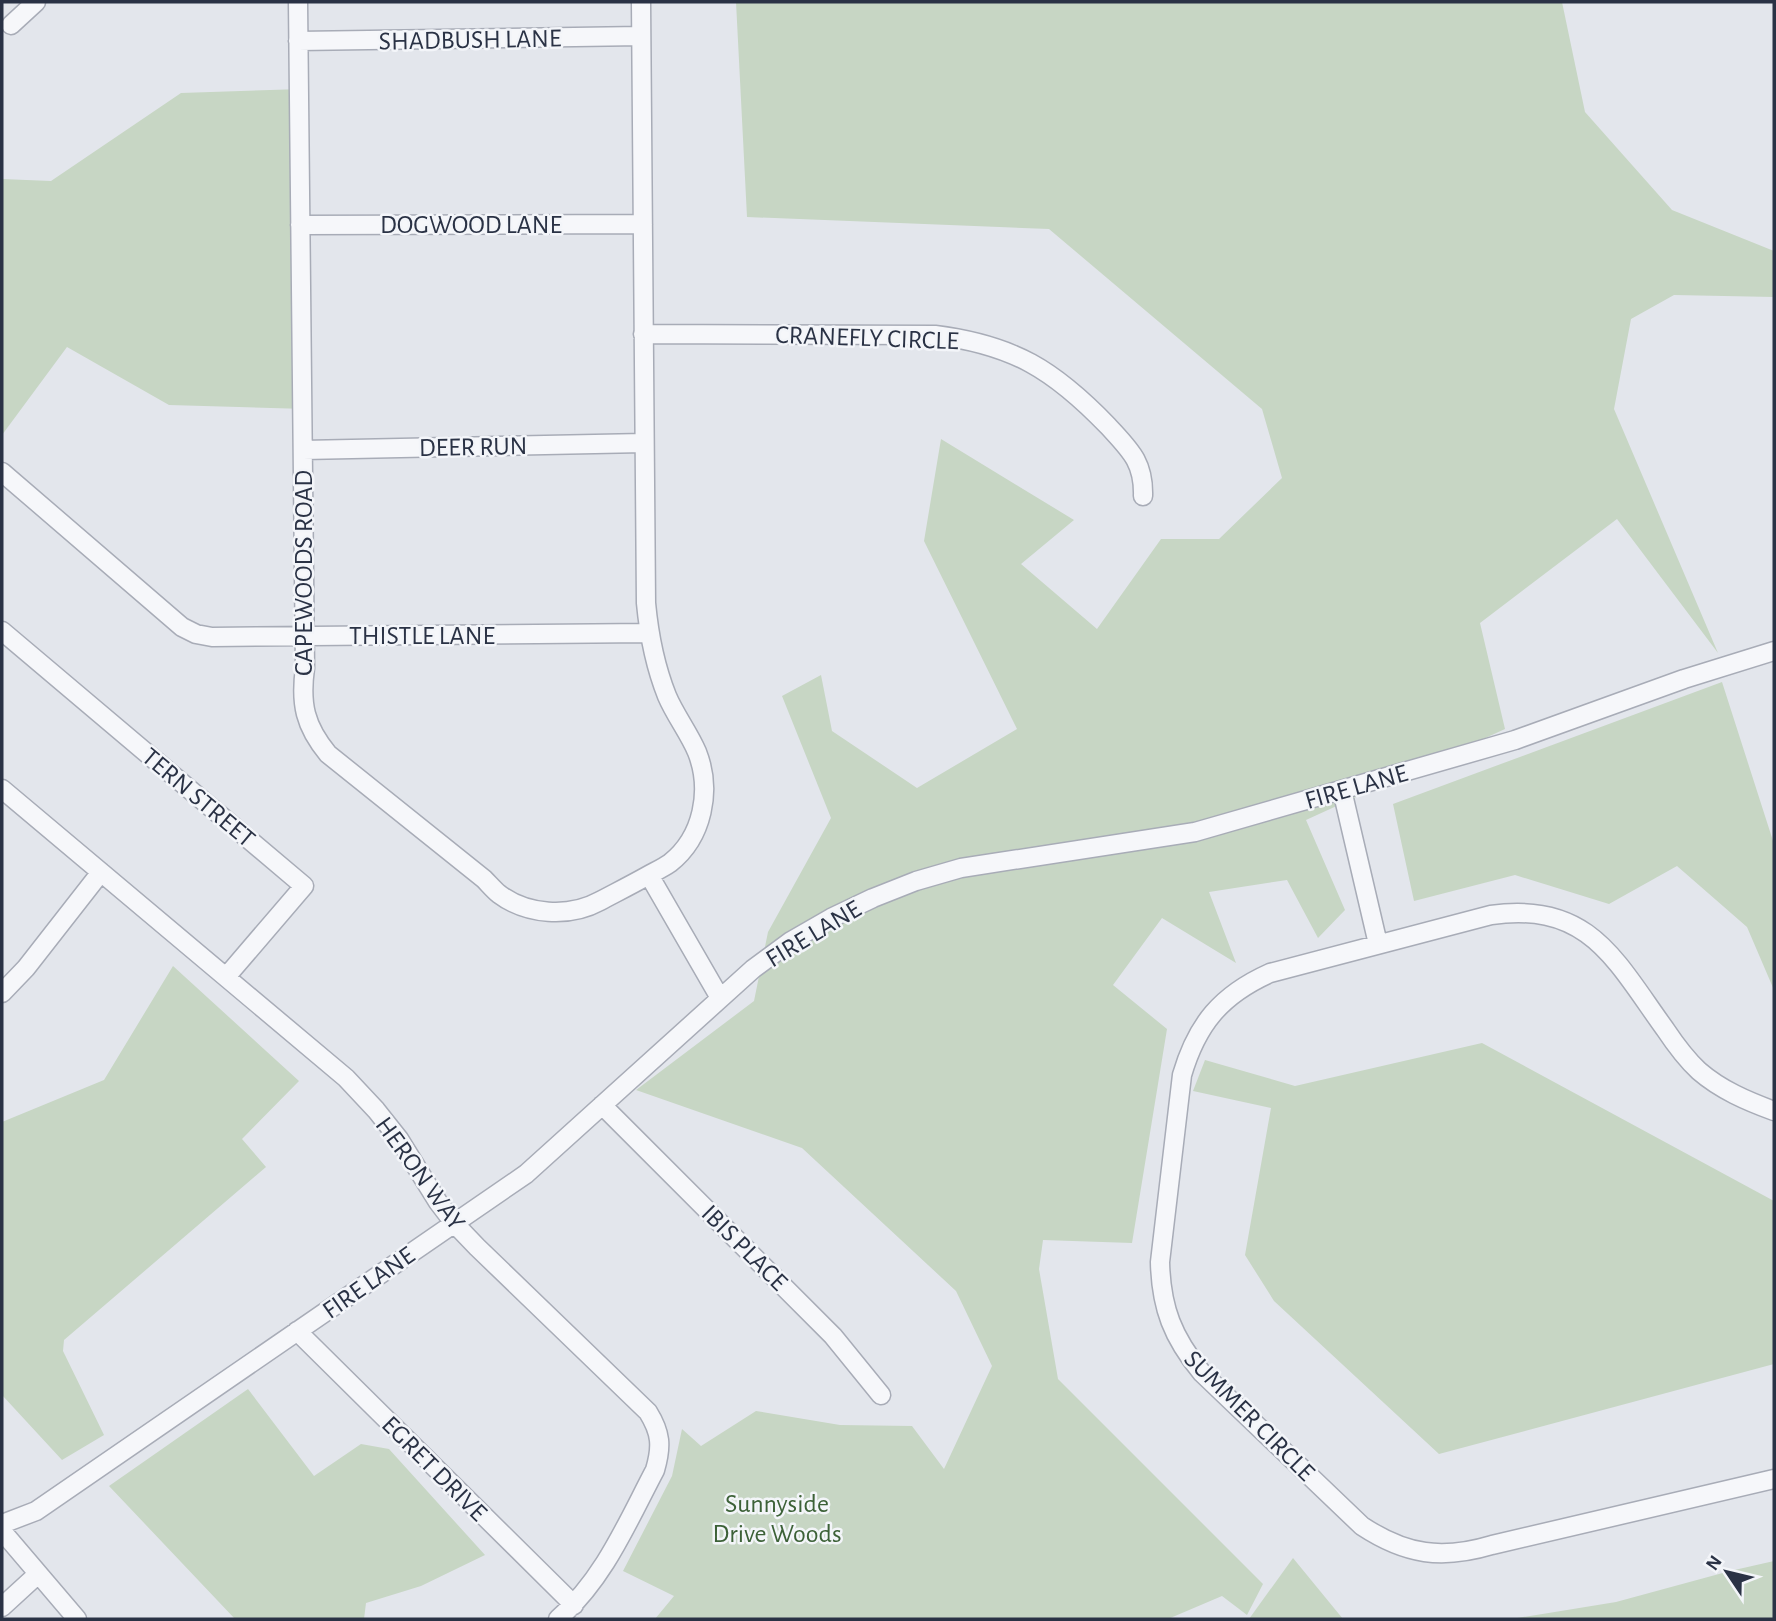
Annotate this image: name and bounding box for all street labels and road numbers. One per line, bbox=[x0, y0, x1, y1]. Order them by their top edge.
street label: SHADBUSH LANE bbox=[378, 25, 562, 55]
street label: DOGWOOD LANE bbox=[380, 212, 562, 238]
street label: CRANEFLY CIRCLE bbox=[775, 322, 959, 354]
street label: DEER RUN bbox=[419, 433, 528, 461]
street label: CAPEWOODS ROAD bbox=[291, 470, 317, 676]
street label: THISTLE LANE bbox=[349, 623, 495, 649]
street label: TERN STREET bbox=[137, 743, 260, 852]
street label: FIRE LANE bbox=[1302, 760, 1411, 814]
street label: FIRE LANE bbox=[762, 896, 865, 972]
street label: HERON WAY bbox=[371, 1112, 470, 1235]
street label: IBIS PLACE bbox=[696, 1200, 792, 1296]
street label: FIRE LANE bbox=[318, 1242, 419, 1324]
street label: SUMMER CIRCLE bbox=[1179, 1346, 1319, 1486]
street label: EGRET DRIVE bbox=[377, 1411, 492, 1526]

